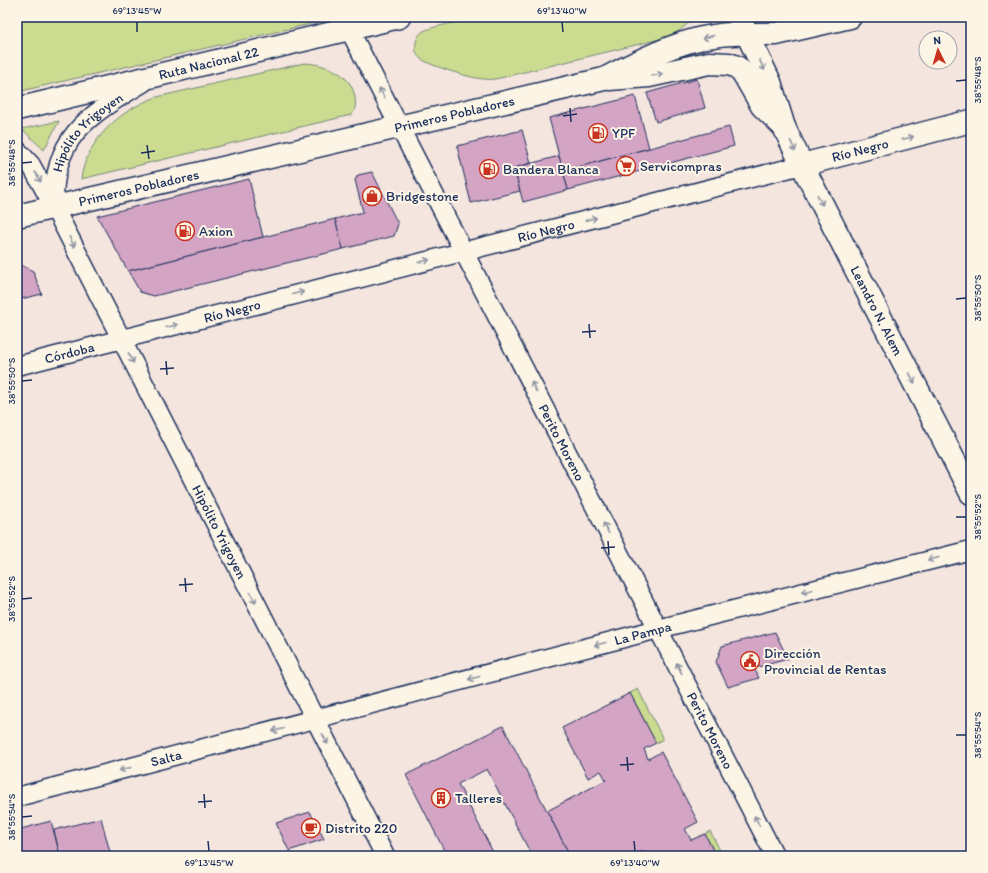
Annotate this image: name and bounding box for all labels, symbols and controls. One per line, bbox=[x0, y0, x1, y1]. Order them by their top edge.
text: 69°13'45"W bbox=[113, 4, 162, 17]
text: 69°13'40"W bbox=[537, 4, 587, 17]
north arrow bbox=[918, 30, 958, 70]
one-way arrow bbox=[702, 34, 715, 41]
text: N bbox=[933, 34, 941, 47]
street label: Ruta Nacional 22 bbox=[157, 43, 261, 84]
text: 38°55'48"S bbox=[971, 56, 984, 104]
one-way arrow bbox=[759, 59, 766, 71]
one-way arrow bbox=[650, 71, 663, 79]
one-way arrow bbox=[378, 87, 385, 99]
street label: Hipólito Yrigoyen bbox=[49, 89, 126, 174]
street label: Primeros Pobladores bbox=[392, 92, 516, 137]
fuel station icon: YPF bbox=[587, 122, 609, 144]
place label: YPF bbox=[612, 125, 636, 142]
one-way arrow bbox=[901, 133, 914, 141]
street label: Río Negro bbox=[830, 135, 890, 166]
text: 38°55'48"S bbox=[5, 139, 18, 187]
one-way arrow bbox=[790, 140, 797, 152]
supermarket icon: Servicompras bbox=[615, 155, 637, 177]
fuel station icon: Bandera Blanca bbox=[478, 158, 500, 180]
place label: Servicompras bbox=[640, 158, 722, 175]
place label: Bandera Blanca bbox=[503, 161, 599, 178]
street label: Primeros Pobladores bbox=[77, 166, 201, 210]
one-way arrow bbox=[34, 171, 42, 183]
shop icon: Bridgestone bbox=[361, 185, 383, 207]
place label: Bridgestone bbox=[386, 188, 459, 205]
one-way arrow bbox=[817, 194, 824, 206]
one-way arrow bbox=[584, 214, 597, 222]
street label: Río Negro bbox=[516, 216, 576, 246]
fuel station icon: Axion bbox=[174, 220, 196, 242]
place label: Axion bbox=[199, 223, 234, 240]
one-way arrow bbox=[68, 235, 76, 247]
one-way arrow bbox=[417, 257, 430, 264]
street label: Leandro N. Alem bbox=[846, 263, 907, 359]
text: 38°55'50"S bbox=[971, 274, 984, 321]
one-way arrow bbox=[291, 289, 304, 297]
street label: Río Negro bbox=[202, 296, 262, 327]
one-way arrow bbox=[166, 321, 179, 329]
street label: Córdoba bbox=[43, 339, 96, 368]
one-way arrow bbox=[127, 351, 135, 363]
text: 38°55'50"S bbox=[5, 357, 18, 404]
one-way arrow bbox=[908, 372, 916, 384]
one-way arrow bbox=[530, 382, 537, 394]
street label: Perito Moreno bbox=[535, 401, 588, 484]
street label: Hipólito Yrigoyen bbox=[188, 482, 250, 582]
text: 38°55'52"S bbox=[971, 494, 984, 540]
one-way arrow bbox=[602, 522, 610, 534]
one-way arrow bbox=[927, 556, 940, 564]
text: 38°55'52"S bbox=[5, 576, 18, 622]
one-way arrow bbox=[801, 588, 814, 595]
one-way arrow bbox=[250, 592, 258, 604]
street label: La Pampa bbox=[613, 618, 674, 649]
one-way arrow bbox=[594, 641, 607, 648]
place label: Dirección Provincial de Rentas bbox=[764, 645, 887, 678]
public building icon: Dirección Provincial de Rentas bbox=[739, 650, 761, 672]
one-way arrow bbox=[674, 663, 682, 675]
one-way arrow bbox=[468, 674, 481, 682]
street label: Perito Moreno bbox=[683, 689, 737, 772]
text: 38°55'54"S bbox=[971, 711, 984, 758]
one-way arrow bbox=[272, 726, 285, 734]
one-way arrow bbox=[322, 733, 329, 745]
street label: Salta bbox=[149, 746, 183, 771]
one-way arrow bbox=[119, 766, 132, 773]
building icon: Talleres bbox=[430, 787, 452, 809]
place label: Talleres bbox=[455, 790, 502, 807]
text: 38°55'54"S bbox=[5, 793, 18, 840]
one-way arrow bbox=[753, 816, 760, 828]
cafe icon: Distrito 220 bbox=[300, 817, 322, 839]
place label: Distrito 220 bbox=[325, 820, 397, 837]
text: 69°13'45"W bbox=[185, 856, 234, 869]
text: 69°13'40"W bbox=[610, 856, 660, 869]

